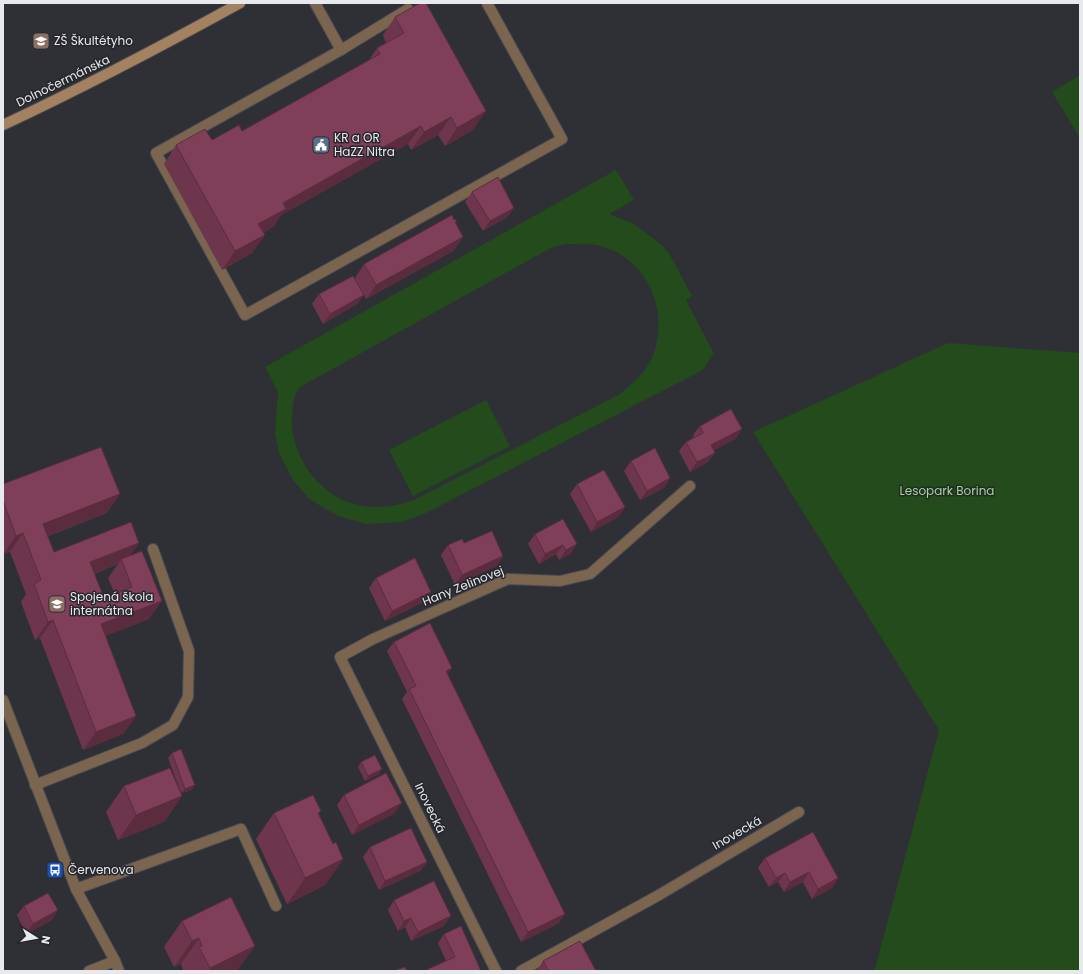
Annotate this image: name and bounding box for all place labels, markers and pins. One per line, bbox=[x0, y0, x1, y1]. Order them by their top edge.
school or university icon: ZŠ Škultétyho bbox=[31, 31, 51, 51]
place label: ZŠ Škultétyho bbox=[54, 32, 133, 49]
place label: KR a OR HaZZ Nitra bbox=[334, 129, 395, 160]
public building icon: KR a OR HaZZ Nitra bbox=[311, 135, 331, 155]
place label: Spojená škola internátna bbox=[70, 588, 153, 619]
school or university icon: Spojená škola internátna bbox=[47, 594, 67, 614]
bus stop icon: Červenova bbox=[45, 860, 65, 880]
place label: Červenova bbox=[68, 861, 134, 878]

